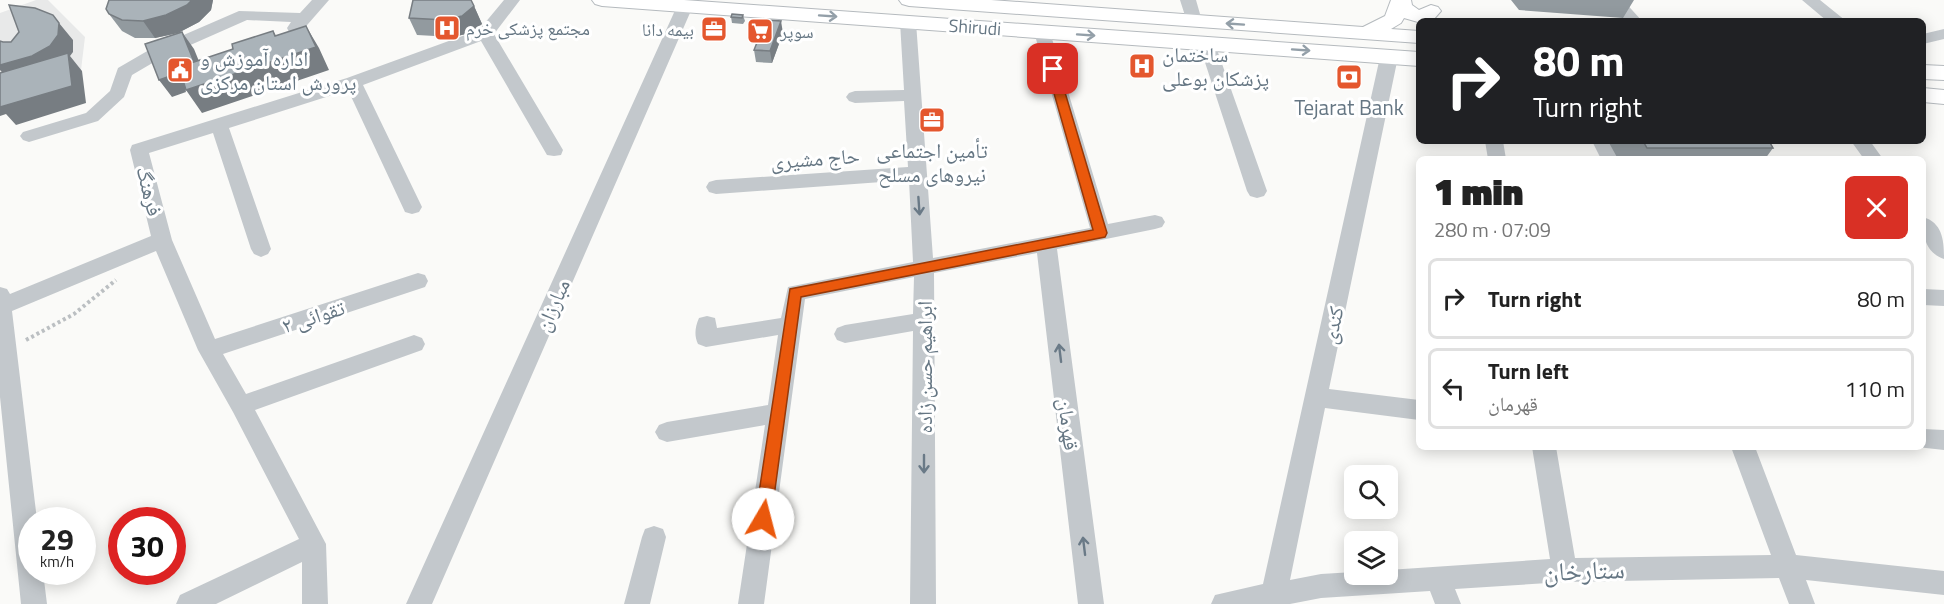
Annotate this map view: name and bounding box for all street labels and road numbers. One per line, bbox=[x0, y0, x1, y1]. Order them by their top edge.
street label: Shirudi bbox=[948, 12, 1002, 42]
street label: حاج مشیری bbox=[769, 139, 861, 177]
street label: فرهنگ bbox=[128, 163, 172, 219]
street label: مبارزان bbox=[526, 274, 578, 336]
street label: تقوائی ۲ bbox=[277, 291, 349, 341]
street label: ابراهیم حسن زاده bbox=[908, 301, 940, 433]
street label: کندی bbox=[1312, 303, 1352, 347]
street label: قهرمان bbox=[1050, 396, 1088, 452]
street label: ستارخان bbox=[1543, 549, 1625, 591]

